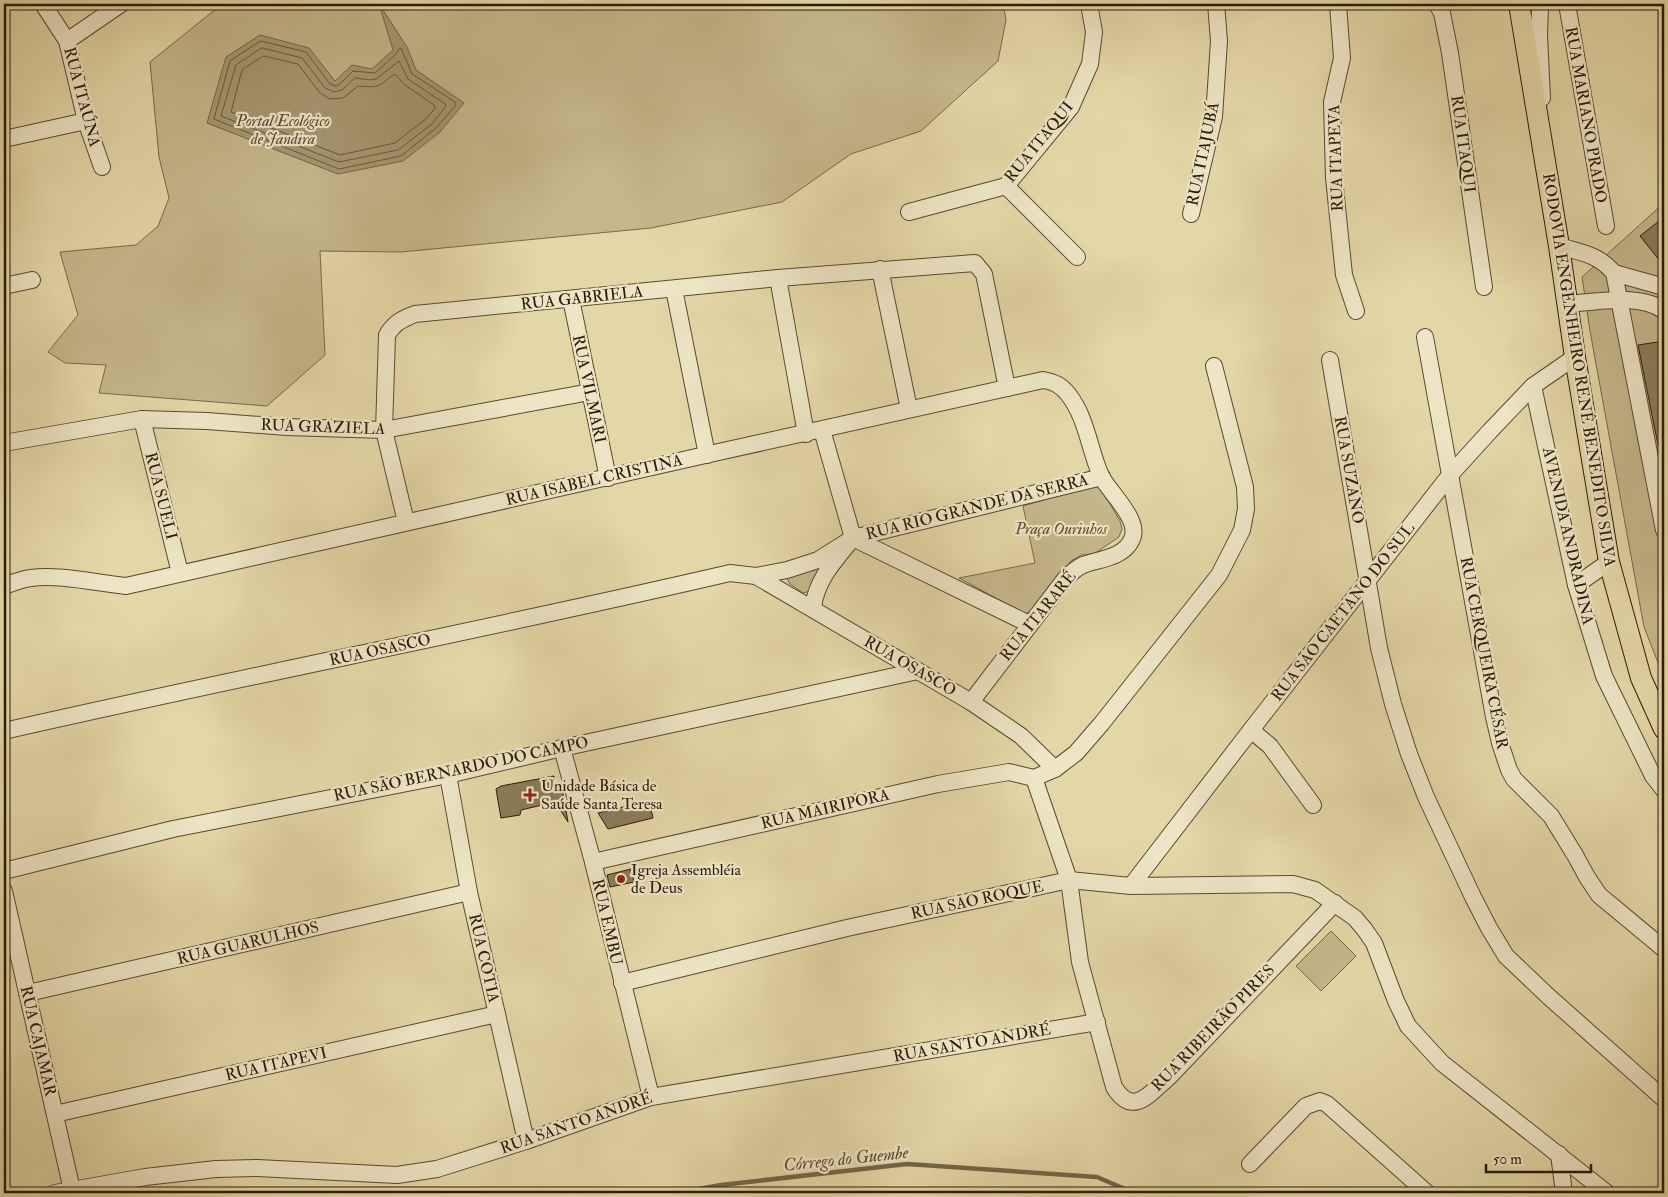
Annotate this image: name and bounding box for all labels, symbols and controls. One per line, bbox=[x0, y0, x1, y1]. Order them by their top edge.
street label: RUA MARIANO PRADO bbox=[1561, 25, 1611, 205]
street label: RUA ITAÚNA bbox=[59, 45, 106, 149]
street label: RUA ITAQUI bbox=[1446, 94, 1480, 194]
street label: RUA ITAQUI bbox=[1000, 97, 1078, 187]
street label: RUA ITAJUBÁ bbox=[1181, 100, 1225, 208]
street label: RUA ITAPEVA bbox=[1324, 104, 1348, 212]
park label: Portal Ecológico de Jandira bbox=[235, 111, 330, 149]
street label: RODOVIA ENGENHEIRO RENÊ BENEDITO SILVA bbox=[1538, 172, 1620, 568]
street label: RUA GABRIELA bbox=[520, 282, 644, 314]
street label: RUA VILMARI bbox=[568, 333, 610, 445]
street label: RUA GRAZIELA bbox=[260, 415, 386, 439]
street label: RUA SUZANO bbox=[1330, 415, 1368, 525]
street label: AVENIDA ANDRADINA bbox=[1538, 444, 1598, 627]
street label: RUA SUELI bbox=[140, 450, 182, 542]
street label: RUA ISABEL CRISTINA bbox=[504, 450, 684, 510]
street label: RUA RIO GRANDE DA SERRA bbox=[864, 470, 1090, 544]
street label: RUA SÃO CAETANO DO SUL bbox=[1267, 518, 1419, 705]
park label: Praça Ourinhos bbox=[1014, 519, 1108, 539]
street label: RUA CERQUEIRA CÉSAR bbox=[1456, 555, 1514, 751]
street label: RUA ITARARÉ bbox=[995, 566, 1080, 665]
street label: RUA OSASCO bbox=[327, 629, 433, 671]
street label: RUA OSASCO bbox=[860, 632, 960, 700]
street label: RUA SÃO BERNARDO DO CAMPO bbox=[332, 732, 590, 806]
place label: Unidade Básica de Saúde Santa Teresa bbox=[541, 776, 663, 814]
street label: RUA MAIRIPORA bbox=[759, 784, 891, 834]
marker: Unidade Básica de Saúde Santa Teresa bbox=[523, 788, 537, 802]
place label: Igreja Assembléia de Deus bbox=[631, 860, 741, 898]
marker: Igreja Assembléia de Deus bbox=[615, 873, 627, 885]
street label: RUA SÃO ROQUE bbox=[909, 876, 1045, 924]
street label: RUA EMBU bbox=[587, 877, 627, 968]
street label: RUA COTIA bbox=[464, 912, 504, 1004]
street label: RUA GUARULHOS bbox=[175, 917, 321, 969]
street label: RUA RIBEIRÃO PIRES bbox=[1147, 960, 1279, 1096]
street label: RUA CAJAMAR bbox=[15, 984, 61, 1099]
street label: RUA SANTO ANDRÉ bbox=[891, 1018, 1052, 1067]
street label: RUA ITAPEVI bbox=[223, 1043, 329, 1085]
street label: RUA SANTO ANDRÉ bbox=[497, 1087, 655, 1158]
water label: Córrego do Guembe bbox=[782, 1141, 911, 1177]
scale bar bbox=[1486, 1142, 1590, 1174]
text: 50 m bbox=[1493, 1150, 1522, 1169]

